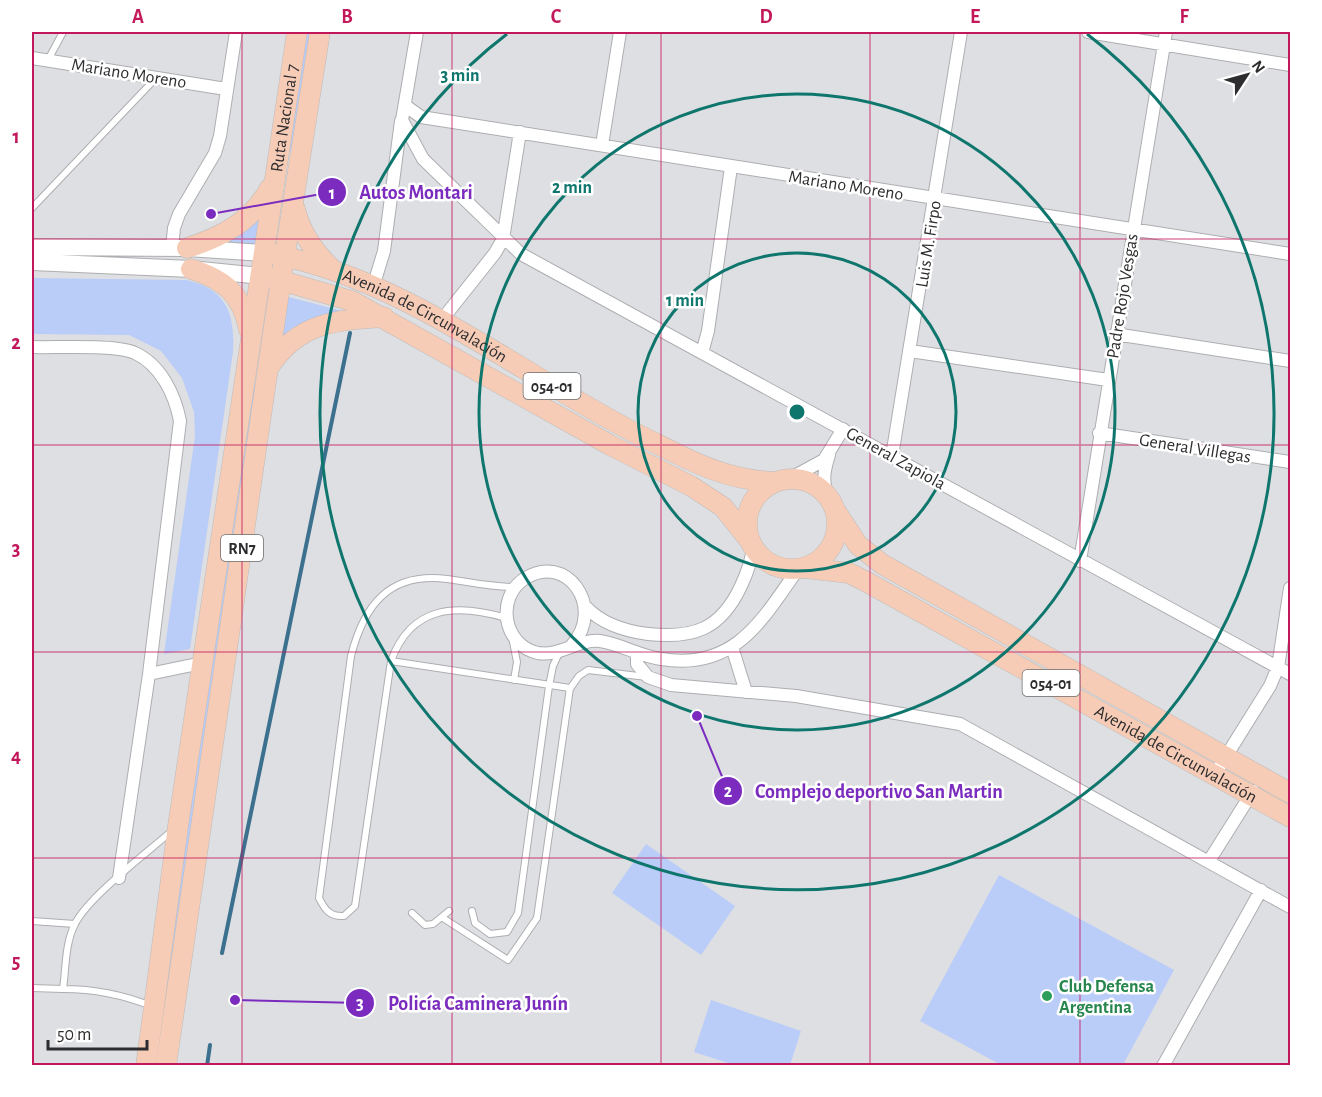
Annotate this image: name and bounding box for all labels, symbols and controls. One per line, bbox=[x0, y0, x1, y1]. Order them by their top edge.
text: A bbox=[132, 7, 144, 27]
text: B bbox=[341, 7, 353, 27]
text: C bbox=[551, 7, 562, 27]
text: D bbox=[759, 7, 773, 27]
text: E bbox=[970, 7, 980, 27]
text: F bbox=[1179, 7, 1189, 27]
north arrow bbox=[1217, 45, 1277, 105]
street label: Mariano Moreno bbox=[70, 56, 188, 92]
text: N bbox=[1249, 58, 1268, 76]
street label: Ruta Nacional 7 bbox=[268, 63, 302, 173]
text: 3 min bbox=[440, 67, 480, 85]
text: 1 bbox=[12, 127, 20, 147]
street label: Mariano Moreno bbox=[787, 168, 905, 204]
callout: Autos Montari bbox=[317, 173, 485, 211]
text: 2 min bbox=[552, 179, 592, 197]
text: Autos Montari bbox=[359, 183, 473, 203]
text: 1 bbox=[329, 185, 335, 203]
street label: Luis M. Firpo bbox=[913, 199, 945, 289]
street label: Padre Rojo Vesgas bbox=[1104, 232, 1142, 360]
street label: Avenida de Circunvalación bbox=[340, 267, 510, 366]
text: 1 min bbox=[666, 292, 704, 310]
text: 2 bbox=[11, 333, 21, 353]
road number: 054-01 bbox=[524, 373, 580, 399]
centre of rings bbox=[787, 402, 807, 422]
street label: General Zapiola bbox=[843, 424, 948, 494]
street label: General Villegas bbox=[1138, 431, 1252, 467]
road number: RN7 bbox=[221, 535, 263, 561]
text: 3 bbox=[12, 539, 20, 559]
road number: 054-01 bbox=[1022, 670, 1080, 696]
street label: Avenida de Circunvalación bbox=[1091, 702, 1260, 807]
text: 4 bbox=[11, 746, 21, 766]
callout: Complejo deportivo San Martin bbox=[713, 772, 1015, 810]
text: Complejo deportivo San Martin bbox=[755, 782, 1003, 802]
text: 2 bbox=[724, 783, 733, 801]
text: 5 bbox=[12, 952, 20, 972]
place label: Club Defensa Argentina bbox=[1059, 978, 1155, 1017]
callout: Policía Caminera Junín bbox=[345, 984, 580, 1022]
marker: Club Defensa Argentina bbox=[1040, 989, 1054, 1003]
text: Policía Caminera Junín bbox=[388, 994, 568, 1014]
text: 3 bbox=[356, 995, 364, 1013]
scale bar bbox=[48, 1013, 147, 1051]
text: 50 m bbox=[57, 1026, 91, 1044]

